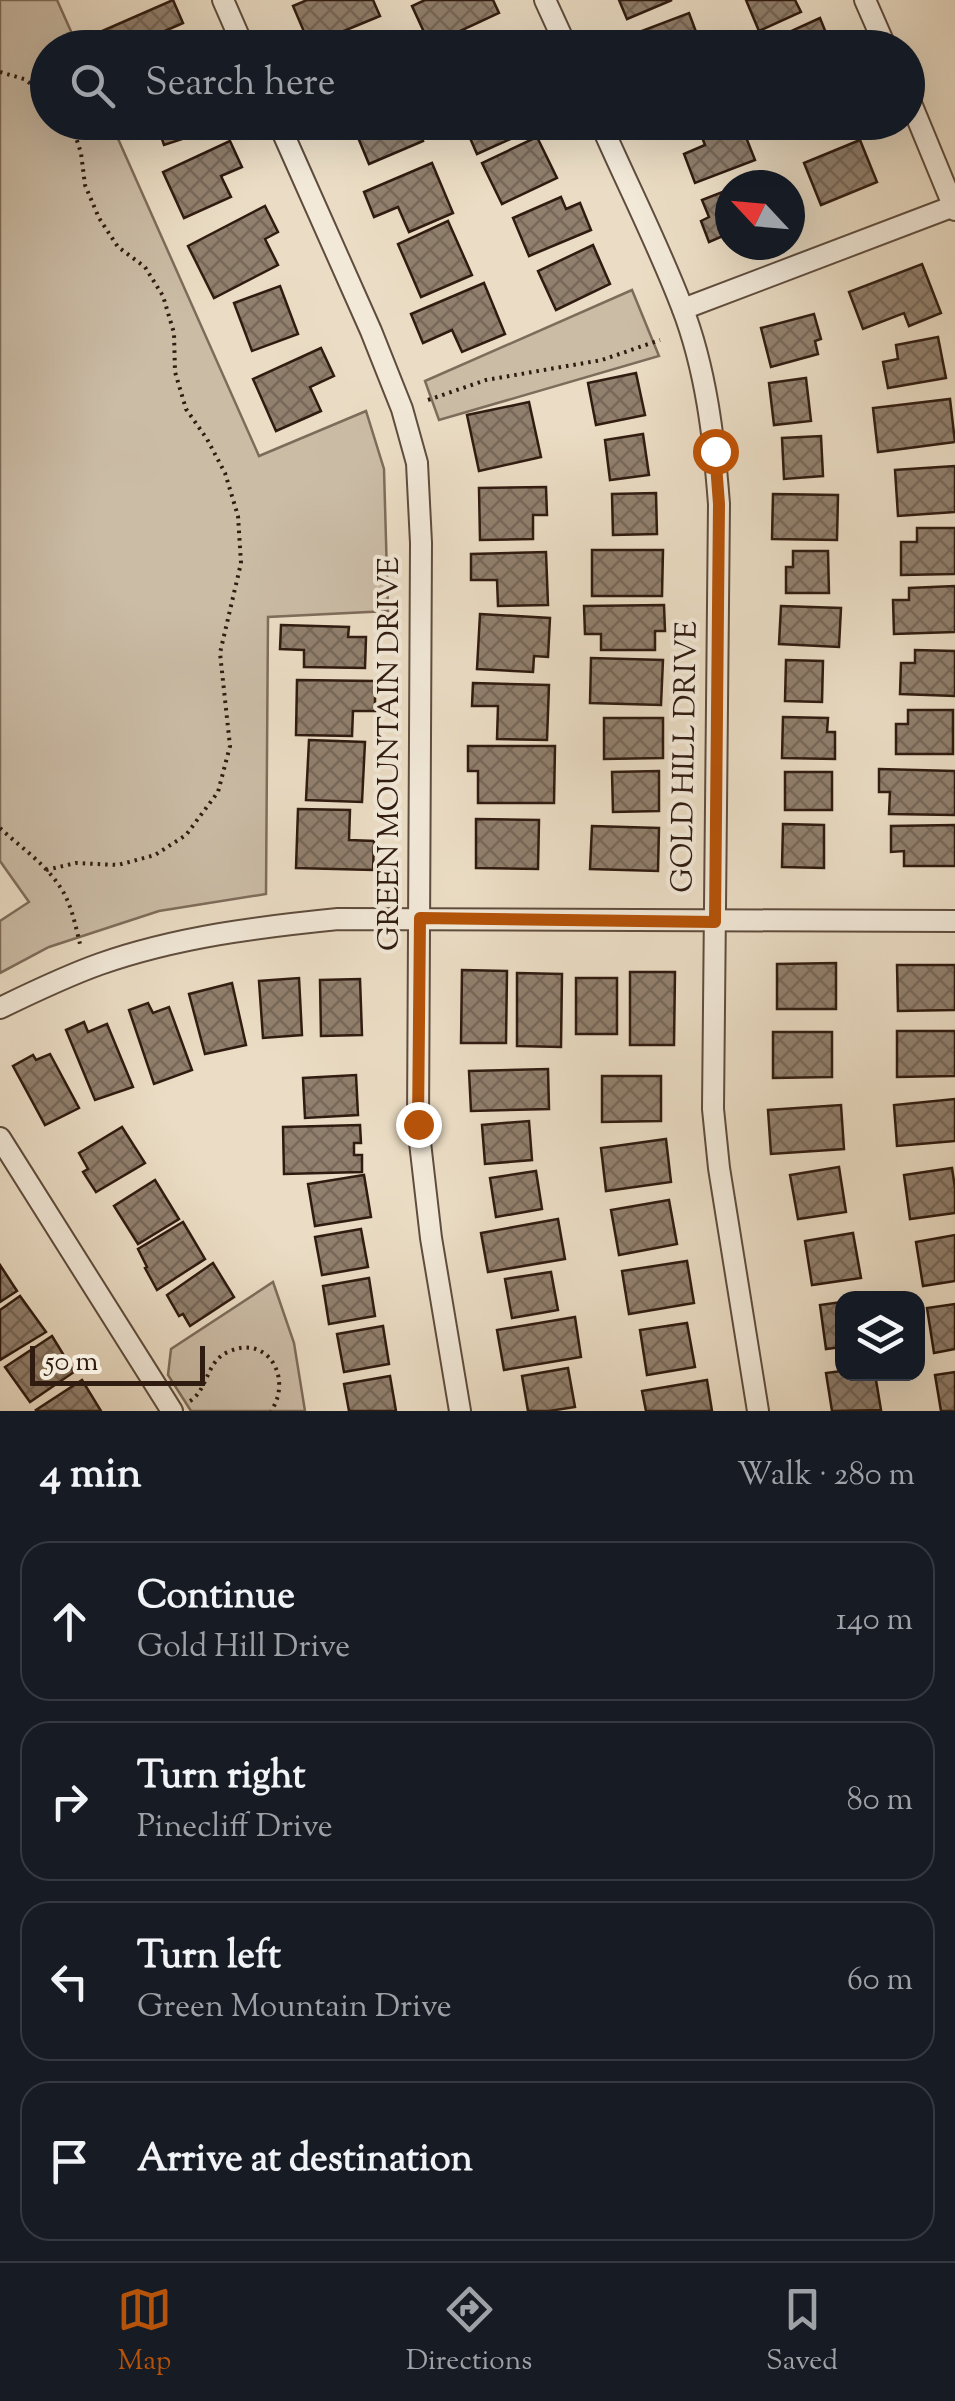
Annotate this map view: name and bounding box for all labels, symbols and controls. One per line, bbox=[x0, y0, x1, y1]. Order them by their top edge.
search box bbox=[30, 30, 925, 140]
icon: search bbox=[65, 58, 120, 113]
text: Search here bbox=[145, 58, 336, 112]
north arrow bbox=[715, 170, 805, 260]
route start bbox=[693, 429, 739, 475]
street label: GREEN MOUNTAIN DRIVE bbox=[369, 557, 412, 951]
street label: GOLD HILL DRIVE bbox=[662, 621, 710, 893]
route end bbox=[396, 1102, 442, 1148]
map controls bbox=[835, 1291, 925, 1381]
button: layers bbox=[835, 1291, 925, 1381]
scale bar bbox=[30, 1341, 205, 1386]
text: 50 m bbox=[45, 1343, 99, 1383]
text: 4 min bbox=[40, 1446, 142, 1506]
text: Walk · 280 m bbox=[737, 1453, 915, 1499]
text: Continue bbox=[137, 1571, 295, 1625]
icon: ahead bbox=[42, 1594, 97, 1649]
text: 140 m bbox=[836, 1598, 913, 1644]
text: Gold Hill Drive bbox=[137, 1625, 350, 1671]
text: Turn right bbox=[137, 1751, 305, 1805]
icon: right bbox=[42, 1774, 97, 1829]
text: 80 m bbox=[847, 1778, 913, 1824]
text: Pinecliff Drive bbox=[137, 1805, 333, 1851]
text: Turn left bbox=[137, 1931, 281, 1985]
icon: left bbox=[42, 1954, 97, 2009]
text: 60 m bbox=[847, 1958, 913, 2004]
text: Green Mountain Drive bbox=[137, 1985, 452, 2031]
icon: arrive bbox=[42, 2134, 97, 2189]
text: Arrive at destination bbox=[137, 2134, 473, 2188]
tab: Map bbox=[117, 2282, 172, 2382]
tab: Directions bbox=[406, 2282, 532, 2382]
tab: Saved bbox=[766, 2282, 838, 2382]

